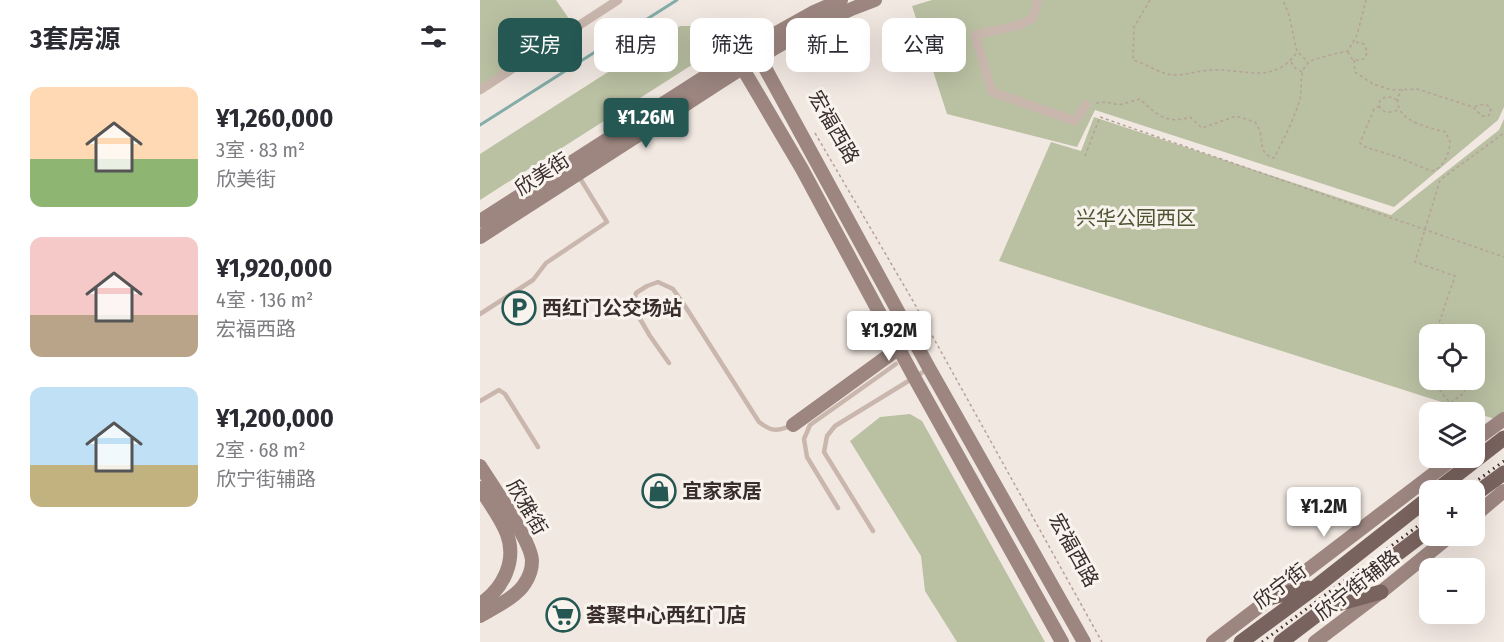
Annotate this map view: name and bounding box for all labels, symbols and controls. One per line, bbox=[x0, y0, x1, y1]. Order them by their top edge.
chip: 买房 bbox=[498, 18, 582, 72]
chip: 租房 bbox=[594, 18, 678, 72]
chip: 筛选 bbox=[690, 18, 774, 72]
chip: 新上 bbox=[786, 18, 870, 72]
chip: 公寓 bbox=[882, 18, 966, 72]
icon: filters bbox=[417, 20, 450, 53]
text: 3套房源 bbox=[30, 24, 120, 55]
street label: 宏福西路 bbox=[804, 86, 864, 168]
pin: ¥1.26M bbox=[597, 98, 695, 149]
text: ¥1,260,000 bbox=[216, 103, 333, 134]
text: ¥1.26M bbox=[618, 105, 674, 129]
icon: home bbox=[78, 111, 150, 183]
text: 3室 · 83 m² bbox=[216, 138, 305, 162]
street label: 欣美街 bbox=[510, 148, 574, 200]
text: 欣美街 bbox=[216, 167, 276, 191]
park label: 兴华公园西区 bbox=[1076, 206, 1196, 230]
text: ¥1,920,000 bbox=[216, 253, 332, 284]
icon: home bbox=[78, 261, 150, 333]
text: 4室 · 136 m² bbox=[216, 288, 313, 312]
parking icon: 西红门公交场站 bbox=[501, 290, 537, 326]
place label: 西红门公交场站 bbox=[542, 296, 682, 320]
pin: ¥1.92M bbox=[840, 311, 938, 362]
text: 宏福西路 bbox=[216, 317, 296, 341]
text: ¥1.92M bbox=[861, 318, 917, 342]
map controls bbox=[1419, 324, 1485, 624]
button: locate bbox=[1419, 324, 1485, 390]
button: layers bbox=[1419, 402, 1485, 468]
text: ¥1,200,000 bbox=[216, 403, 334, 434]
icon: home bbox=[78, 411, 150, 483]
text: 2室 · 68 m² bbox=[216, 438, 306, 462]
text: 欣宁街辅路 bbox=[216, 467, 316, 491]
shop icon: 宜家家居 bbox=[641, 473, 677, 509]
street label: 欣雅街 bbox=[502, 475, 552, 539]
place label: 宜家家居 bbox=[682, 479, 762, 503]
button: + bbox=[1419, 480, 1485, 546]
pin: ¥1.2M bbox=[1282, 487, 1366, 538]
text: ¥1.2M bbox=[1301, 494, 1347, 518]
street label: 宏福西路 bbox=[1044, 509, 1104, 591]
street label: 欣宁街辅路 bbox=[1310, 545, 1404, 625]
street label: 欣宁街 bbox=[1249, 558, 1311, 614]
button: − bbox=[1419, 558, 1485, 624]
supermarket icon: 荟聚中心西红门店 bbox=[545, 597, 581, 633]
place label: 荟聚中心西红门店 bbox=[586, 603, 746, 627]

